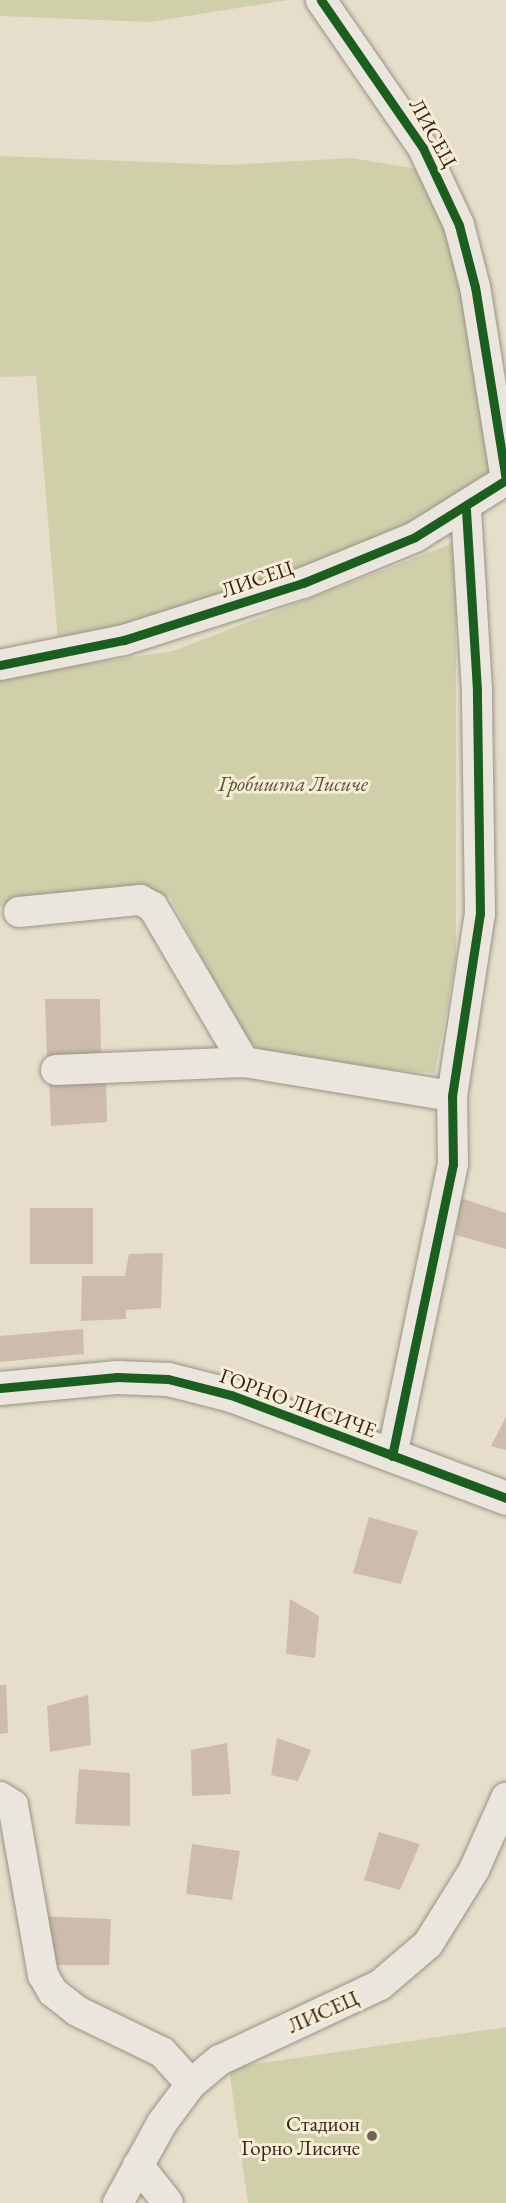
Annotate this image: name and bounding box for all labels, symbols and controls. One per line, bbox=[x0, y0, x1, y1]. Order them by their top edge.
street label: ЛИСЕЦ bbox=[404, 94, 462, 172]
street label: ЛИСЕЦ bbox=[218, 555, 296, 603]
park label: Гробишта Лисиче bbox=[218, 771, 368, 797]
street label: ГОРНО ЛИСИЧЕ bbox=[216, 1363, 380, 1443]
street label: ЛИСЕЦ bbox=[284, 1985, 362, 2039]
place label: Стадион Горно Лисиче bbox=[241, 2111, 360, 2161]
marker: Стадион Горно Лисиче bbox=[365, 2129, 379, 2143]

